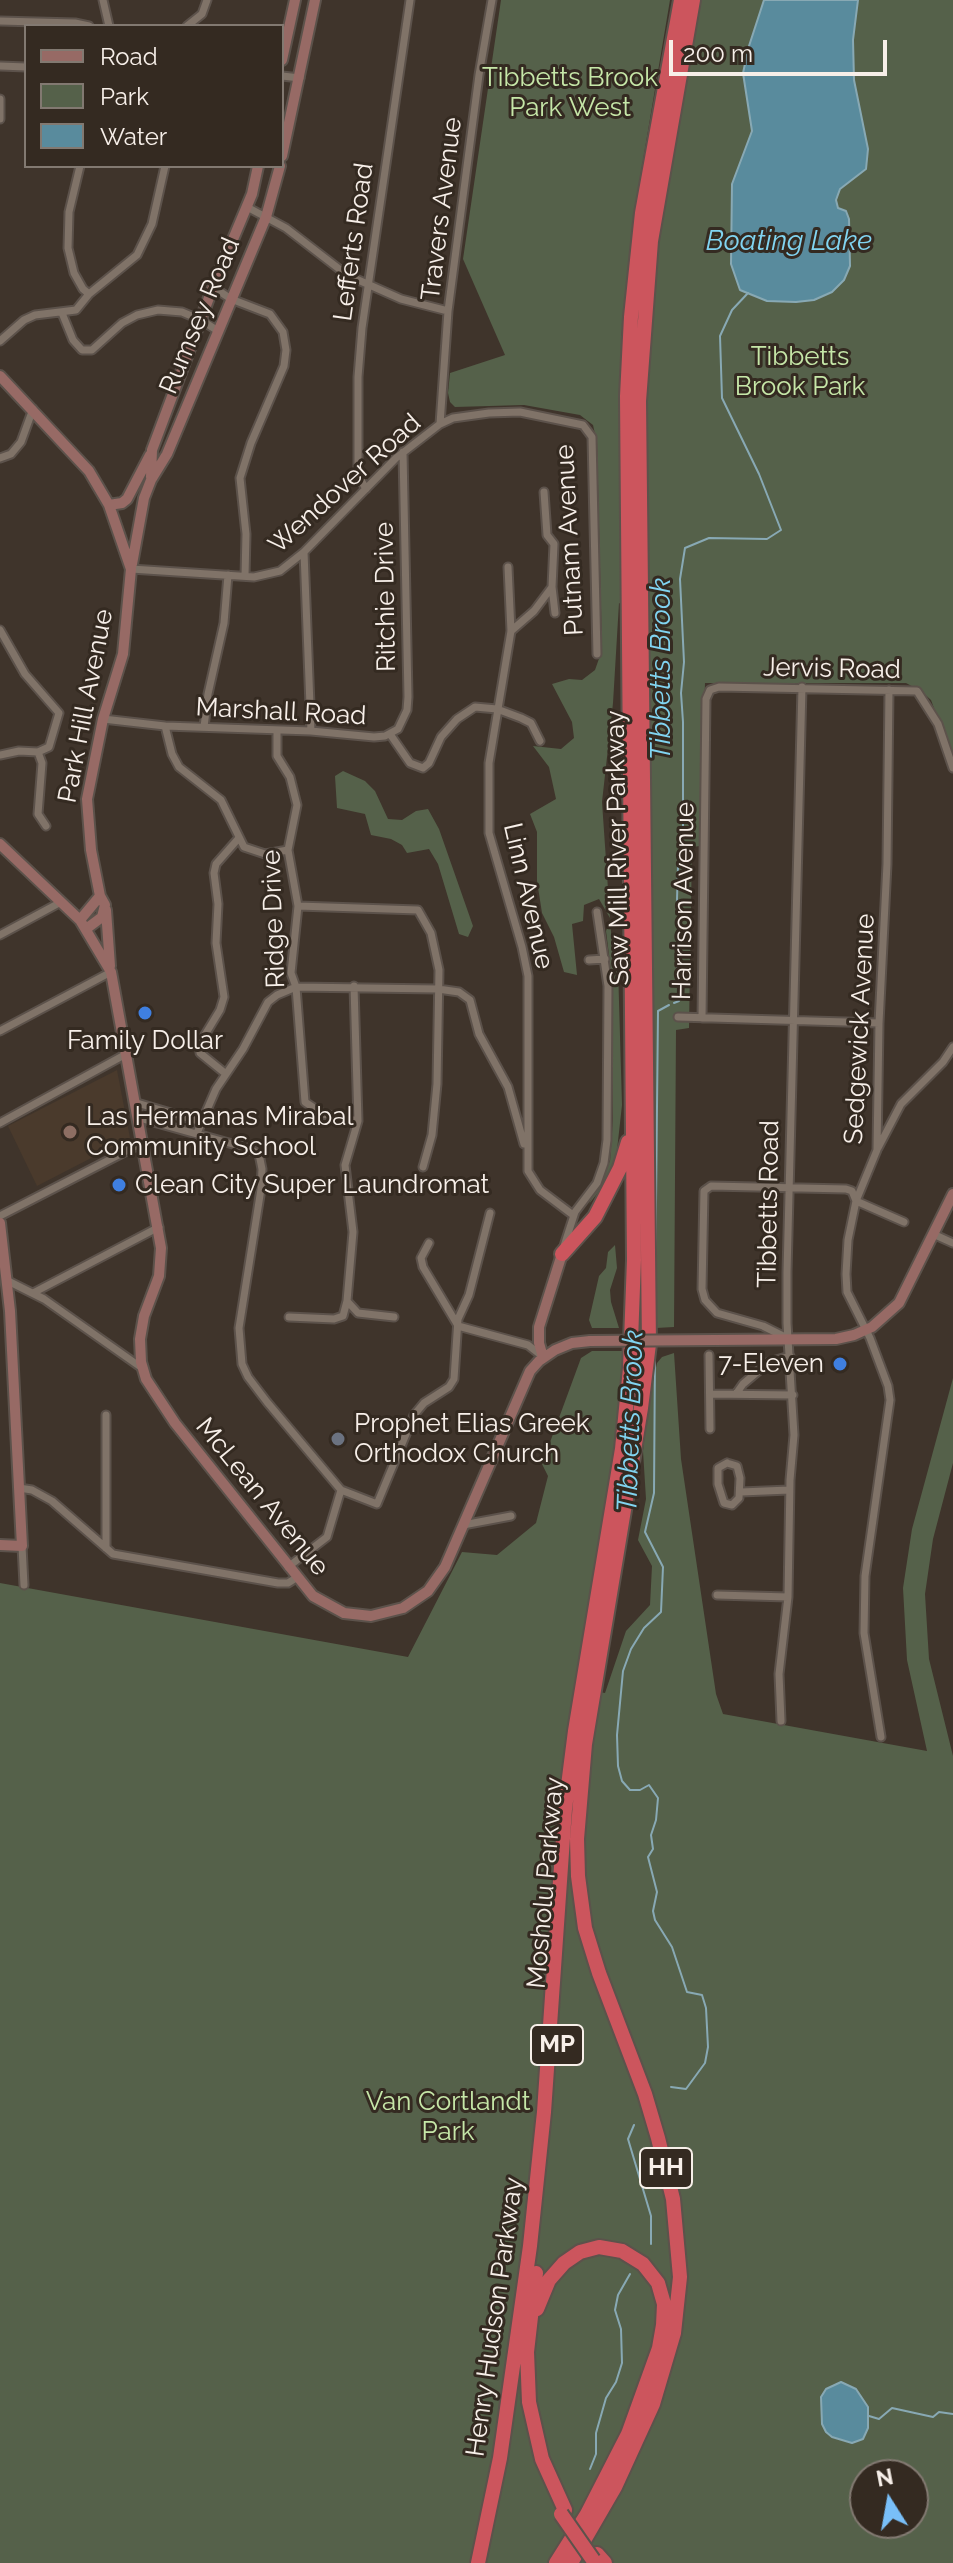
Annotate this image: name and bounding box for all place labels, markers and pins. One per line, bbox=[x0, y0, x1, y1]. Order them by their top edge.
marker: Family Dollar bbox=[136, 1004, 154, 1022]
place label: Family Dollar bbox=[67, 1025, 223, 1057]
place label: Las Hermanas Mirabal Community School bbox=[86, 1101, 353, 1162]
marker: Las Hermanas Mirabal Community School bbox=[61, 1123, 79, 1141]
place label: Clean City Super Laundromat bbox=[135, 1169, 489, 1201]
marker: Clean City Super Laundromat bbox=[110, 1176, 128, 1194]
place label: 7-Eleven bbox=[718, 1348, 824, 1380]
marker: 7-Eleven bbox=[831, 1355, 849, 1373]
place label: Prophet Elias Greek Orthodox Church bbox=[354, 1408, 590, 1470]
marker: Prophet Elias Greek Orthodox Church bbox=[329, 1430, 347, 1448]

